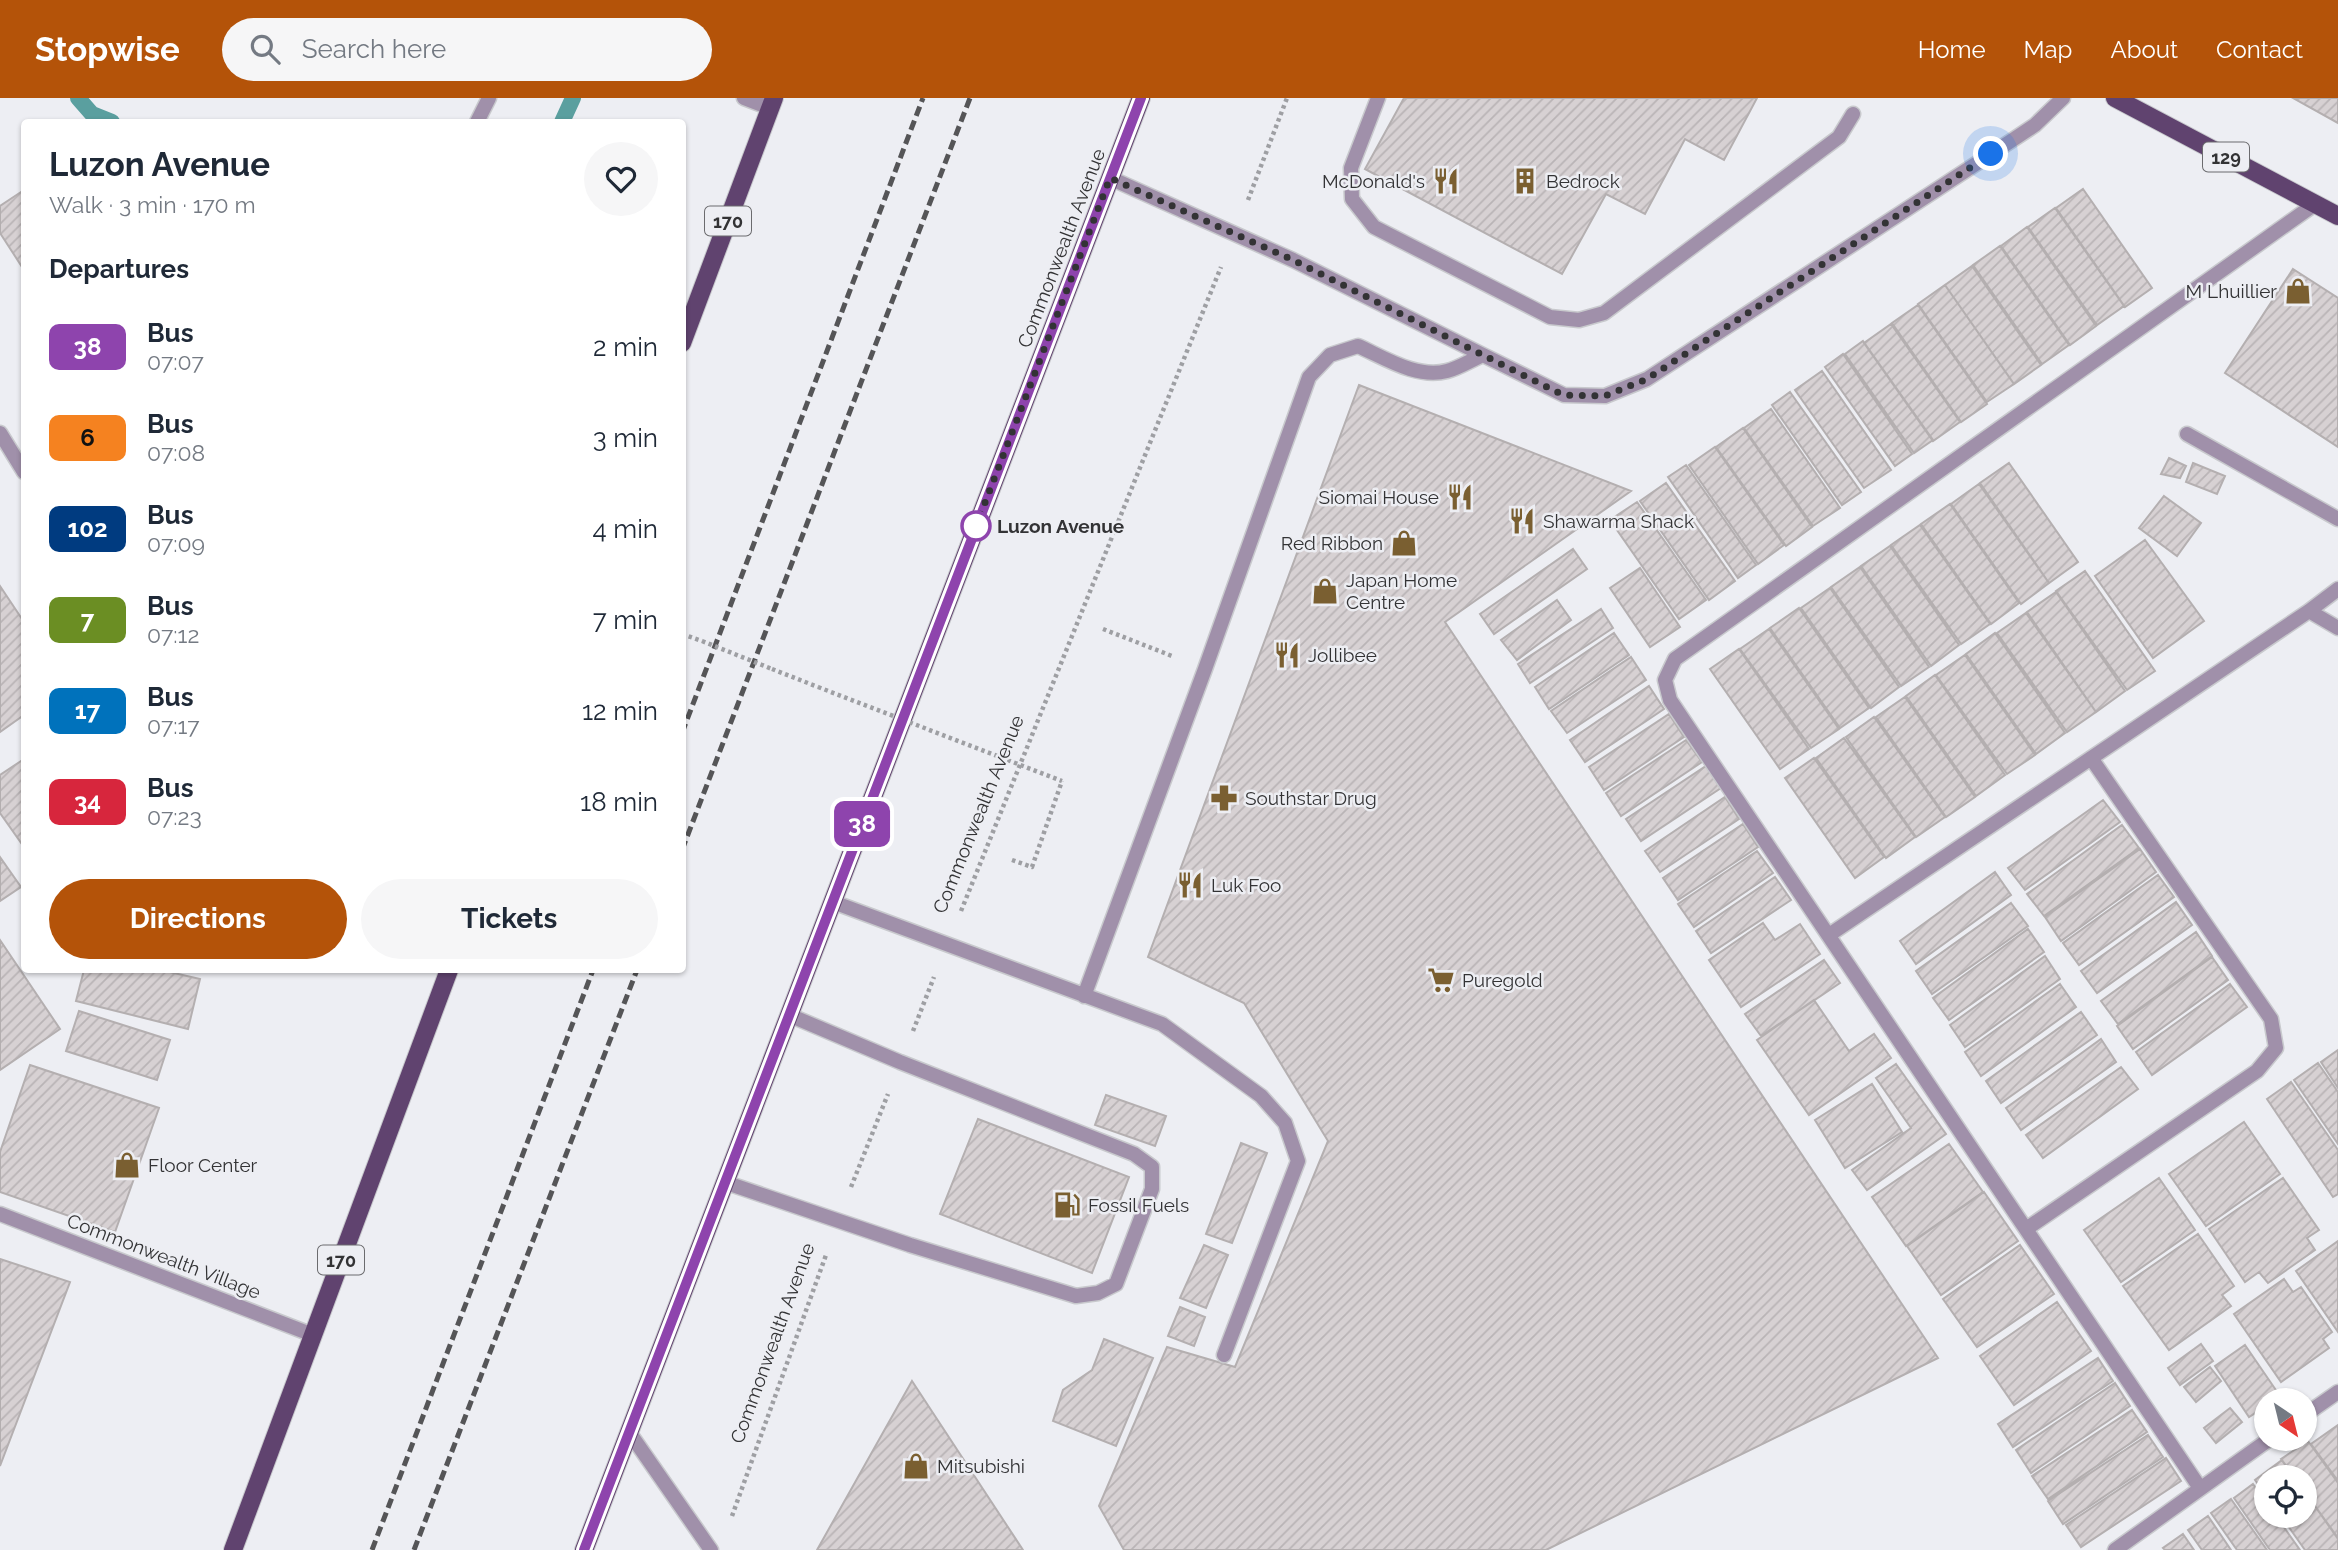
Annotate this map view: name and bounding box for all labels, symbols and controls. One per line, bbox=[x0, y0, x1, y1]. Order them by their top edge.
search box bbox=[222, 18, 712, 81]
text: Stopwise bbox=[35, 30, 180, 69]
icon: search bbox=[246, 30, 284, 68]
text: Search here bbox=[302, 34, 446, 64]
text: Home bbox=[1918, 35, 1986, 64]
text: Map bbox=[2024, 35, 2072, 64]
text: About bbox=[2110, 35, 2178, 64]
text: Contact bbox=[2216, 35, 2303, 64]
your location bbox=[1973, 136, 2008, 171]
button: heart bbox=[584, 142, 658, 216]
road number: 129 bbox=[2203, 142, 2249, 172]
text: Luzon Avenue bbox=[49, 145, 270, 184]
street label: Commonwealth Avenue bbox=[1013, 145, 1109, 351]
restaurant icon: McDonald's bbox=[1431, 166, 1461, 196]
building icon: Bedrock bbox=[1510, 166, 1540, 196]
place label: McDonald's bbox=[1322, 170, 1425, 192]
place label: Bedrock bbox=[1546, 170, 1620, 192]
text: Walk · 3 min · 170 m bbox=[49, 191, 256, 218]
road number: 170 bbox=[705, 207, 751, 236]
text: Departures bbox=[49, 254, 189, 284]
shop icon: M Lhuillier bbox=[2283, 276, 2313, 306]
place label: M Lhuillier bbox=[2186, 280, 2277, 302]
text: Bus bbox=[147, 318, 194, 348]
text: 38 bbox=[74, 332, 101, 361]
text: 2 min bbox=[593, 332, 658, 362]
text: 07:07 bbox=[147, 348, 204, 375]
text: Bus bbox=[147, 409, 194, 439]
text: 6 bbox=[80, 423, 95, 452]
text: 3 min bbox=[593, 423, 658, 453]
text: 07:08 bbox=[147, 439, 205, 466]
restaurant icon: Siomai House bbox=[1445, 482, 1475, 512]
place label: Siomai House bbox=[1318, 486, 1439, 508]
text: Bus bbox=[147, 500, 194, 530]
restaurant icon: Shawarma Shack bbox=[1507, 506, 1537, 536]
place label: Shawarma Shack bbox=[1543, 510, 1694, 532]
marker: Luzon Avenue bbox=[961, 511, 991, 541]
text: 102 bbox=[67, 514, 108, 543]
text: 4 min bbox=[592, 514, 658, 544]
place label: Luzon Avenue bbox=[997, 515, 1124, 537]
shop icon: Red Ribbon bbox=[1389, 528, 1419, 558]
text: 07:09 bbox=[147, 530, 205, 557]
place label: Red Ribbon bbox=[1281, 532, 1383, 554]
place label: Japan Home Centre bbox=[1346, 569, 1457, 613]
shop icon: Japan Home Centre bbox=[1310, 576, 1340, 606]
text: Bus bbox=[147, 591, 194, 621]
text: 7 bbox=[81, 605, 94, 634]
text: 7 min bbox=[593, 605, 658, 635]
text: 07:12 bbox=[147, 621, 199, 648]
restaurant icon: Jollibee bbox=[1272, 640, 1302, 670]
place label: Jollibee bbox=[1308, 644, 1377, 666]
text: Bus bbox=[147, 682, 194, 712]
text: 17 bbox=[75, 696, 100, 725]
text: 12 min bbox=[582, 696, 658, 726]
text: 07:17 bbox=[147, 712, 200, 739]
street label: Commonwealth Avenue bbox=[928, 712, 1028, 916]
text: Bus bbox=[147, 773, 194, 803]
pharmacy icon: Southstar Drug bbox=[1209, 783, 1239, 813]
text: 34 bbox=[74, 787, 101, 816]
text: 18 min bbox=[580, 787, 658, 817]
place label: Southstar Drug bbox=[1245, 787, 1377, 809]
line badge: 38 bbox=[830, 801, 894, 847]
text: 07:23 bbox=[147, 803, 202, 830]
text: 38 bbox=[848, 809, 876, 838]
restaurant icon: Luk Foo bbox=[1175, 870, 1205, 900]
place label: Luk Foo bbox=[1211, 874, 1281, 896]
button: Directions bbox=[49, 879, 347, 959]
button: Tickets bbox=[361, 879, 658, 959]
supermarket icon: Puregold bbox=[1426, 965, 1456, 995]
place label: Puregold bbox=[1462, 969, 1543, 991]
shop icon: Floor Center bbox=[112, 1150, 142, 1180]
place label: Floor Center bbox=[148, 1154, 258, 1176]
fuel station icon: Fossil Fuels bbox=[1052, 1190, 1082, 1220]
place label: Fossil Fuels bbox=[1088, 1194, 1189, 1216]
street label: Commonwealth Village bbox=[64, 1209, 264, 1303]
street label: Commonwealth Avenue bbox=[725, 1240, 819, 1446]
road number: 170 bbox=[318, 1246, 364, 1274]
north arrow bbox=[2254, 1388, 2317, 1451]
map controls bbox=[2254, 1388, 2317, 1528]
shop icon: Mitsubishi bbox=[901, 1451, 931, 1481]
place label: Mitsubishi bbox=[937, 1455, 1025, 1477]
button: locate bbox=[2254, 1465, 2317, 1528]

